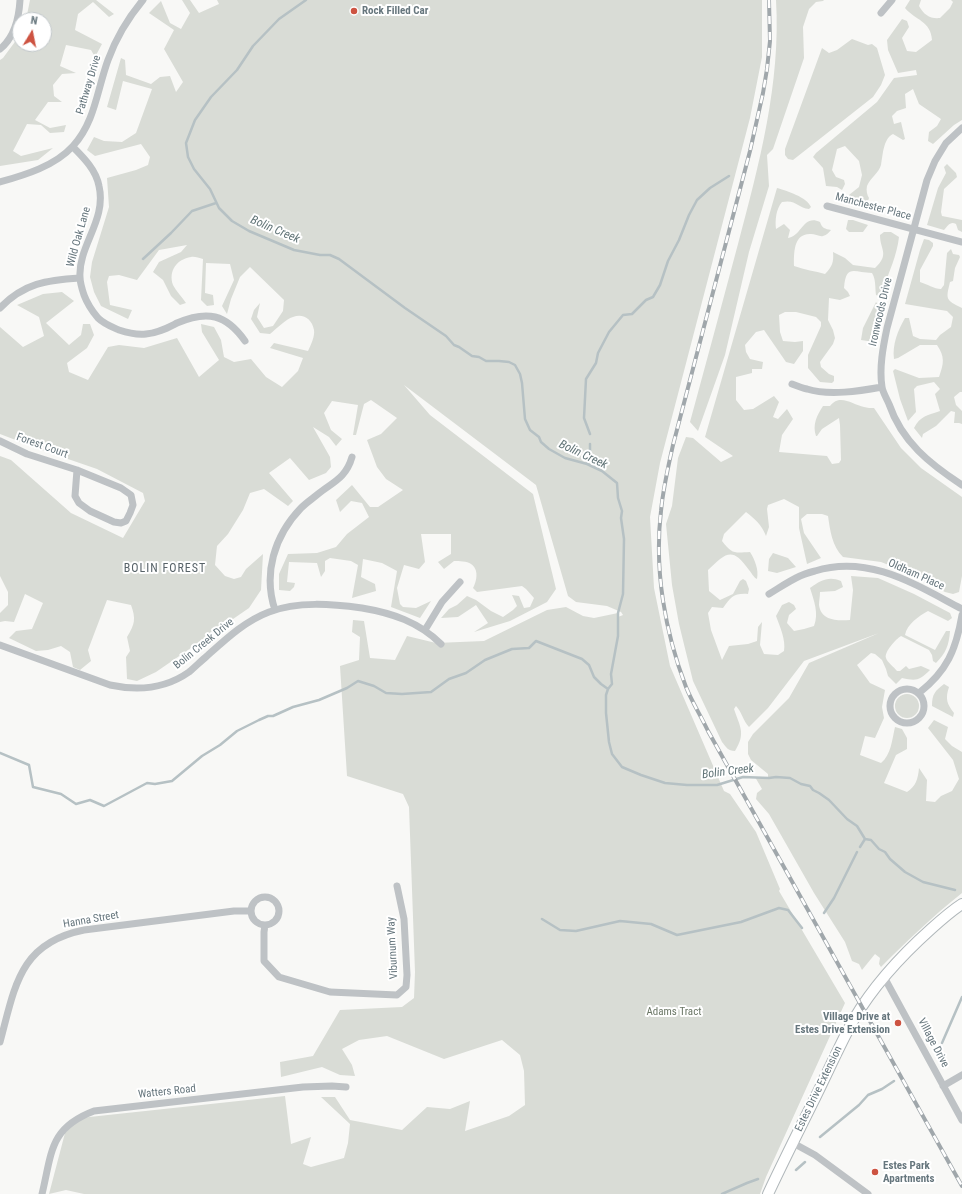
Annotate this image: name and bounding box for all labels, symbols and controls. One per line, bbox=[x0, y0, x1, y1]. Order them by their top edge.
place label: Rock Filled Car bbox=[362, 4, 428, 18]
marker: Rock Filled Car bbox=[349, 6, 359, 16]
north arrow bbox=[12, 12, 52, 52]
text: N bbox=[30, 14, 38, 28]
street label: Pathway Drive bbox=[74, 54, 104, 116]
street label: Manchester Place bbox=[834, 191, 912, 223]
street label: Wild Oak Lane bbox=[64, 205, 94, 269]
water label: Bolin Creek bbox=[248, 213, 302, 247]
street label: Ironwoods Drive bbox=[867, 276, 895, 348]
street label: Forest Court bbox=[14, 431, 70, 461]
water label: Bolin Creek bbox=[556, 437, 610, 473]
street label: Oldham Place bbox=[886, 557, 946, 593]
district label: BOLIN FOREST bbox=[124, 562, 206, 576]
street label: Bolin Creek Drive bbox=[171, 616, 237, 672]
water label: Bolin Creek bbox=[701, 762, 755, 782]
street label: Hanna Street bbox=[62, 909, 120, 931]
street label: Viburnum Way bbox=[385, 917, 401, 979]
park label: Adams Tract bbox=[647, 1005, 701, 1019]
place label: Village Drive at Estes Drive Extension bbox=[795, 1010, 890, 1036]
street label: Village Drive bbox=[914, 1016, 952, 1070]
marker: Village Drive at Estes Drive Extension bbox=[893, 1018, 903, 1028]
street label: Estes Drive Extension bbox=[793, 1044, 845, 1134]
street label: Watters Road bbox=[137, 1082, 197, 1102]
place label: Estes Park Apartments bbox=[883, 1159, 934, 1185]
marker: Estes Park Apartments bbox=[870, 1167, 880, 1177]

